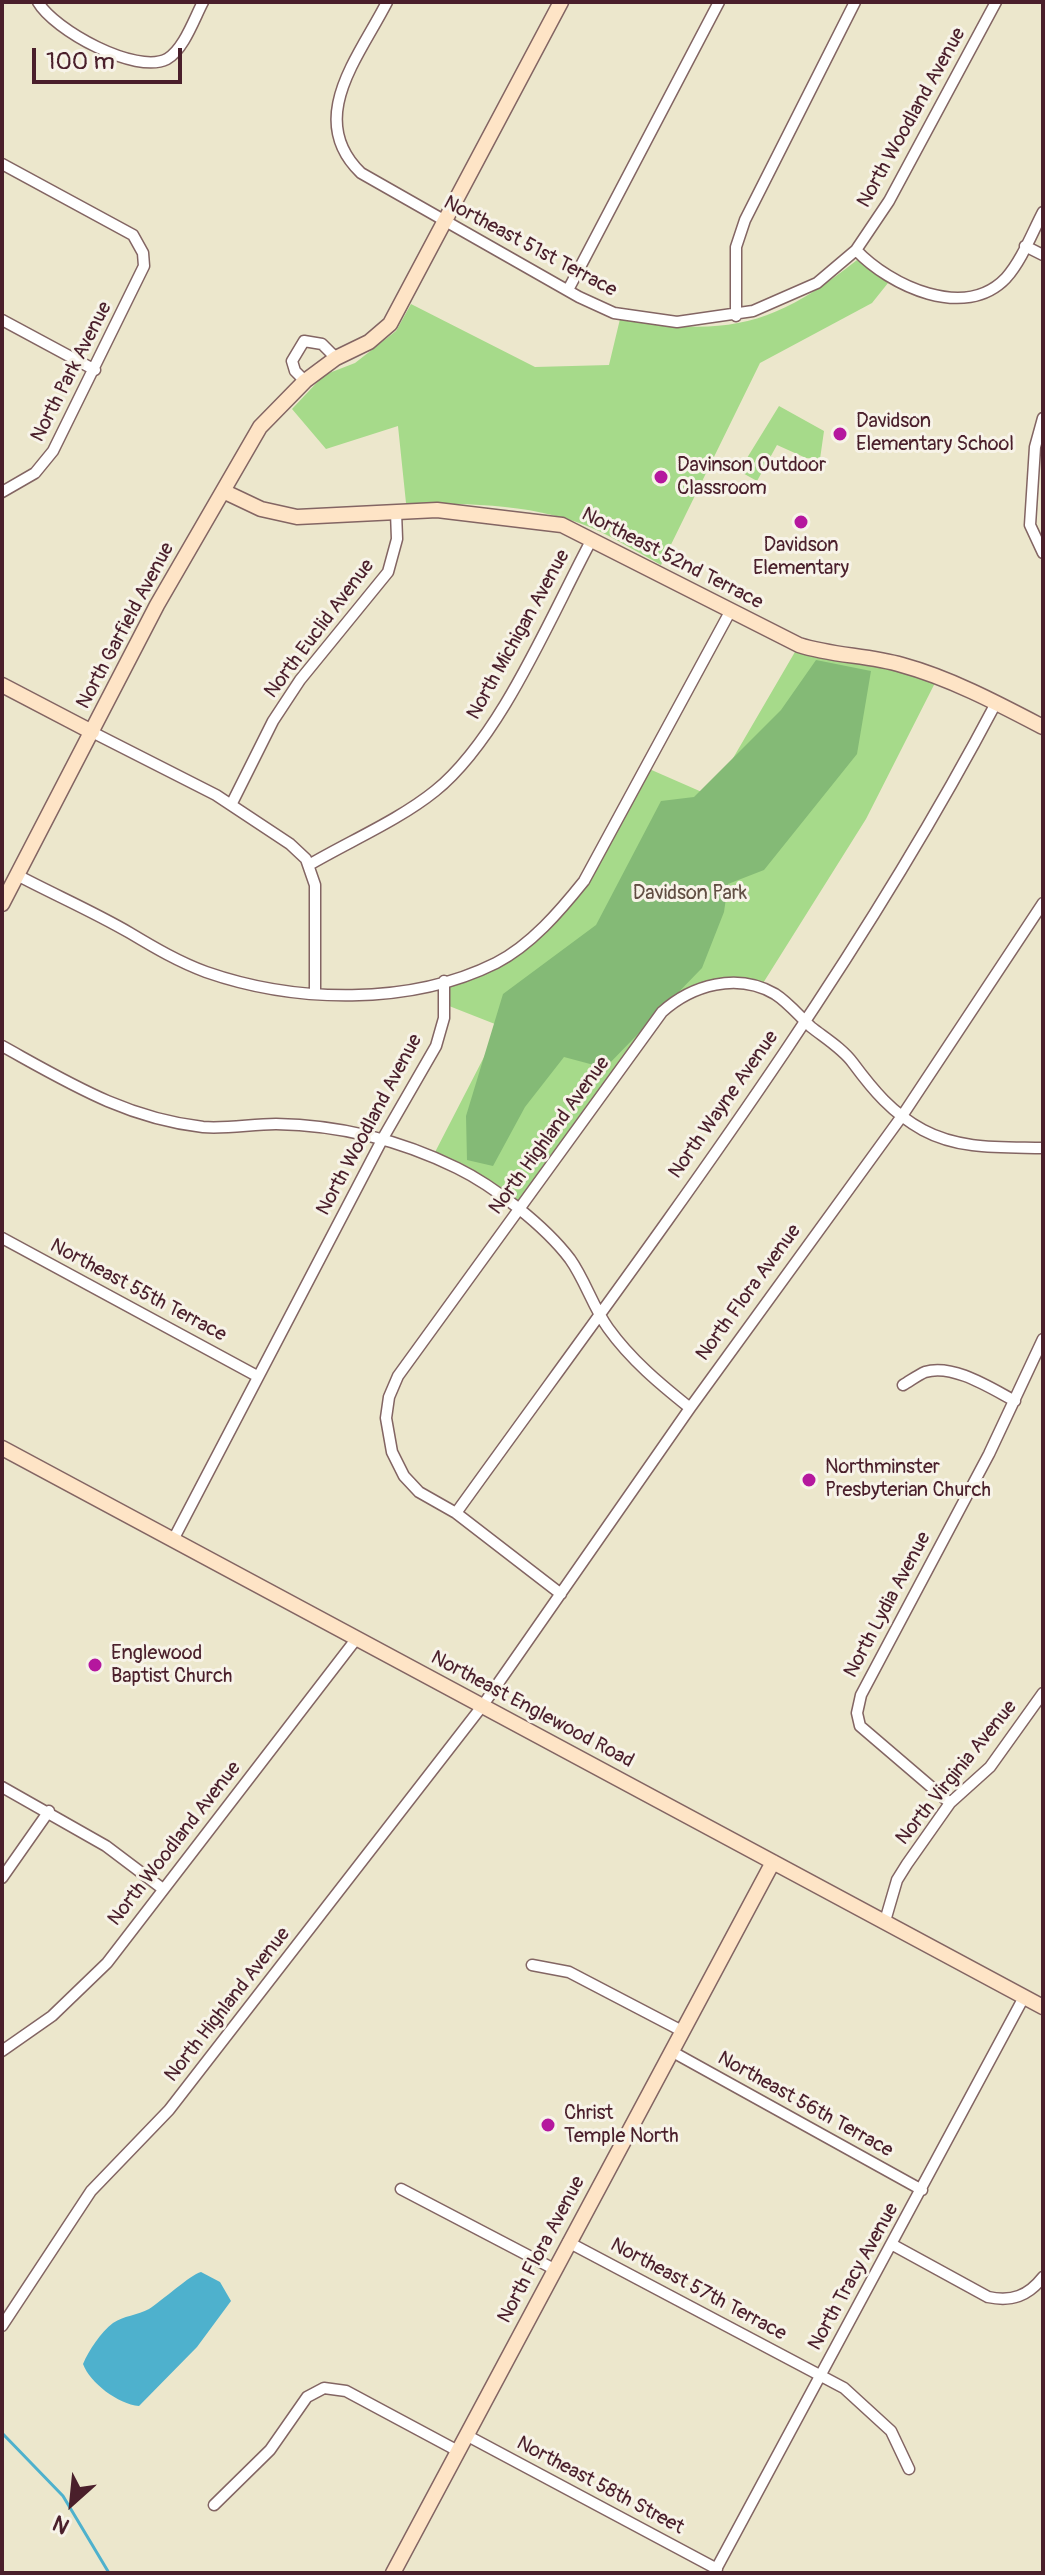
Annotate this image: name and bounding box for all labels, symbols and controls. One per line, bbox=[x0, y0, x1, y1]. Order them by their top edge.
street label: North Woodland Avenue bbox=[853, 24, 971, 212]
scale bar bbox=[36, 32, 186, 82]
text: 100 m bbox=[46, 47, 115, 76]
street label: Northeast 51st Terrace bbox=[439, 191, 621, 303]
street label: North Park Avenue bbox=[26, 298, 118, 446]
place label: Davidson Elementary School bbox=[856, 410, 1014, 457]
marker: Davidson Elementary School bbox=[831, 425, 849, 443]
place label: Davinson Outdoor Classroom bbox=[677, 454, 826, 501]
marker: Davinson Outdoor Classroom bbox=[652, 468, 670, 486]
street label: Northeast 52nd Terrace bbox=[577, 503, 767, 615]
marker: Davidson Elementary bbox=[792, 513, 810, 531]
place label: Davidson Elementary bbox=[753, 534, 849, 581]
street label: North Garfield Avenue bbox=[72, 539, 180, 713]
street label: North Michigan Avenue bbox=[462, 546, 576, 724]
street label: North Euclid Avenue bbox=[260, 555, 380, 703]
park label: Davidson Park bbox=[633, 882, 747, 906]
street label: North Wayne Avenue bbox=[664, 1026, 784, 1184]
street label: North Woodland Avenue bbox=[312, 1030, 428, 1220]
street label: North Highland Avenue bbox=[485, 1052, 615, 1220]
street label: North Flora Avenue bbox=[691, 1220, 807, 1366]
street label: Northeast 55th Terrace bbox=[46, 1234, 230, 1348]
place label: Northminster Presbyterian Church bbox=[825, 1456, 991, 1503]
marker: Northminster Presbyterian Church bbox=[800, 1471, 818, 1489]
street label: North Lydia Avenue bbox=[839, 1528, 937, 1682]
place label: Englewood Baptist Church bbox=[111, 1642, 232, 1689]
street label: Northeast Englewood Road bbox=[426, 1646, 638, 1774]
marker: Englewood Baptist Church bbox=[86, 1656, 104, 1674]
street label: North Virginia Avenue bbox=[891, 1696, 1023, 1850]
street label: North Woodland Avenue bbox=[103, 1757, 247, 1931]
street label: North Highland Avenue bbox=[160, 1923, 296, 2087]
street label: Northeast 56th Terrace bbox=[713, 2047, 897, 2163]
place label: Christ Temple North bbox=[564, 2102, 679, 2149]
marker: Christ Temple North bbox=[539, 2116, 557, 2134]
street label: North Flora Avenue bbox=[493, 2172, 591, 2328]
street label: North Tracy Avenue bbox=[804, 2199, 904, 2355]
street label: Northeast 57th Terrace bbox=[606, 2233, 790, 2347]
street label: Northeast 58th Street bbox=[512, 2432, 688, 2540]
north arrow bbox=[32, 2463, 112, 2543]
text: N bbox=[48, 2509, 74, 2540]

